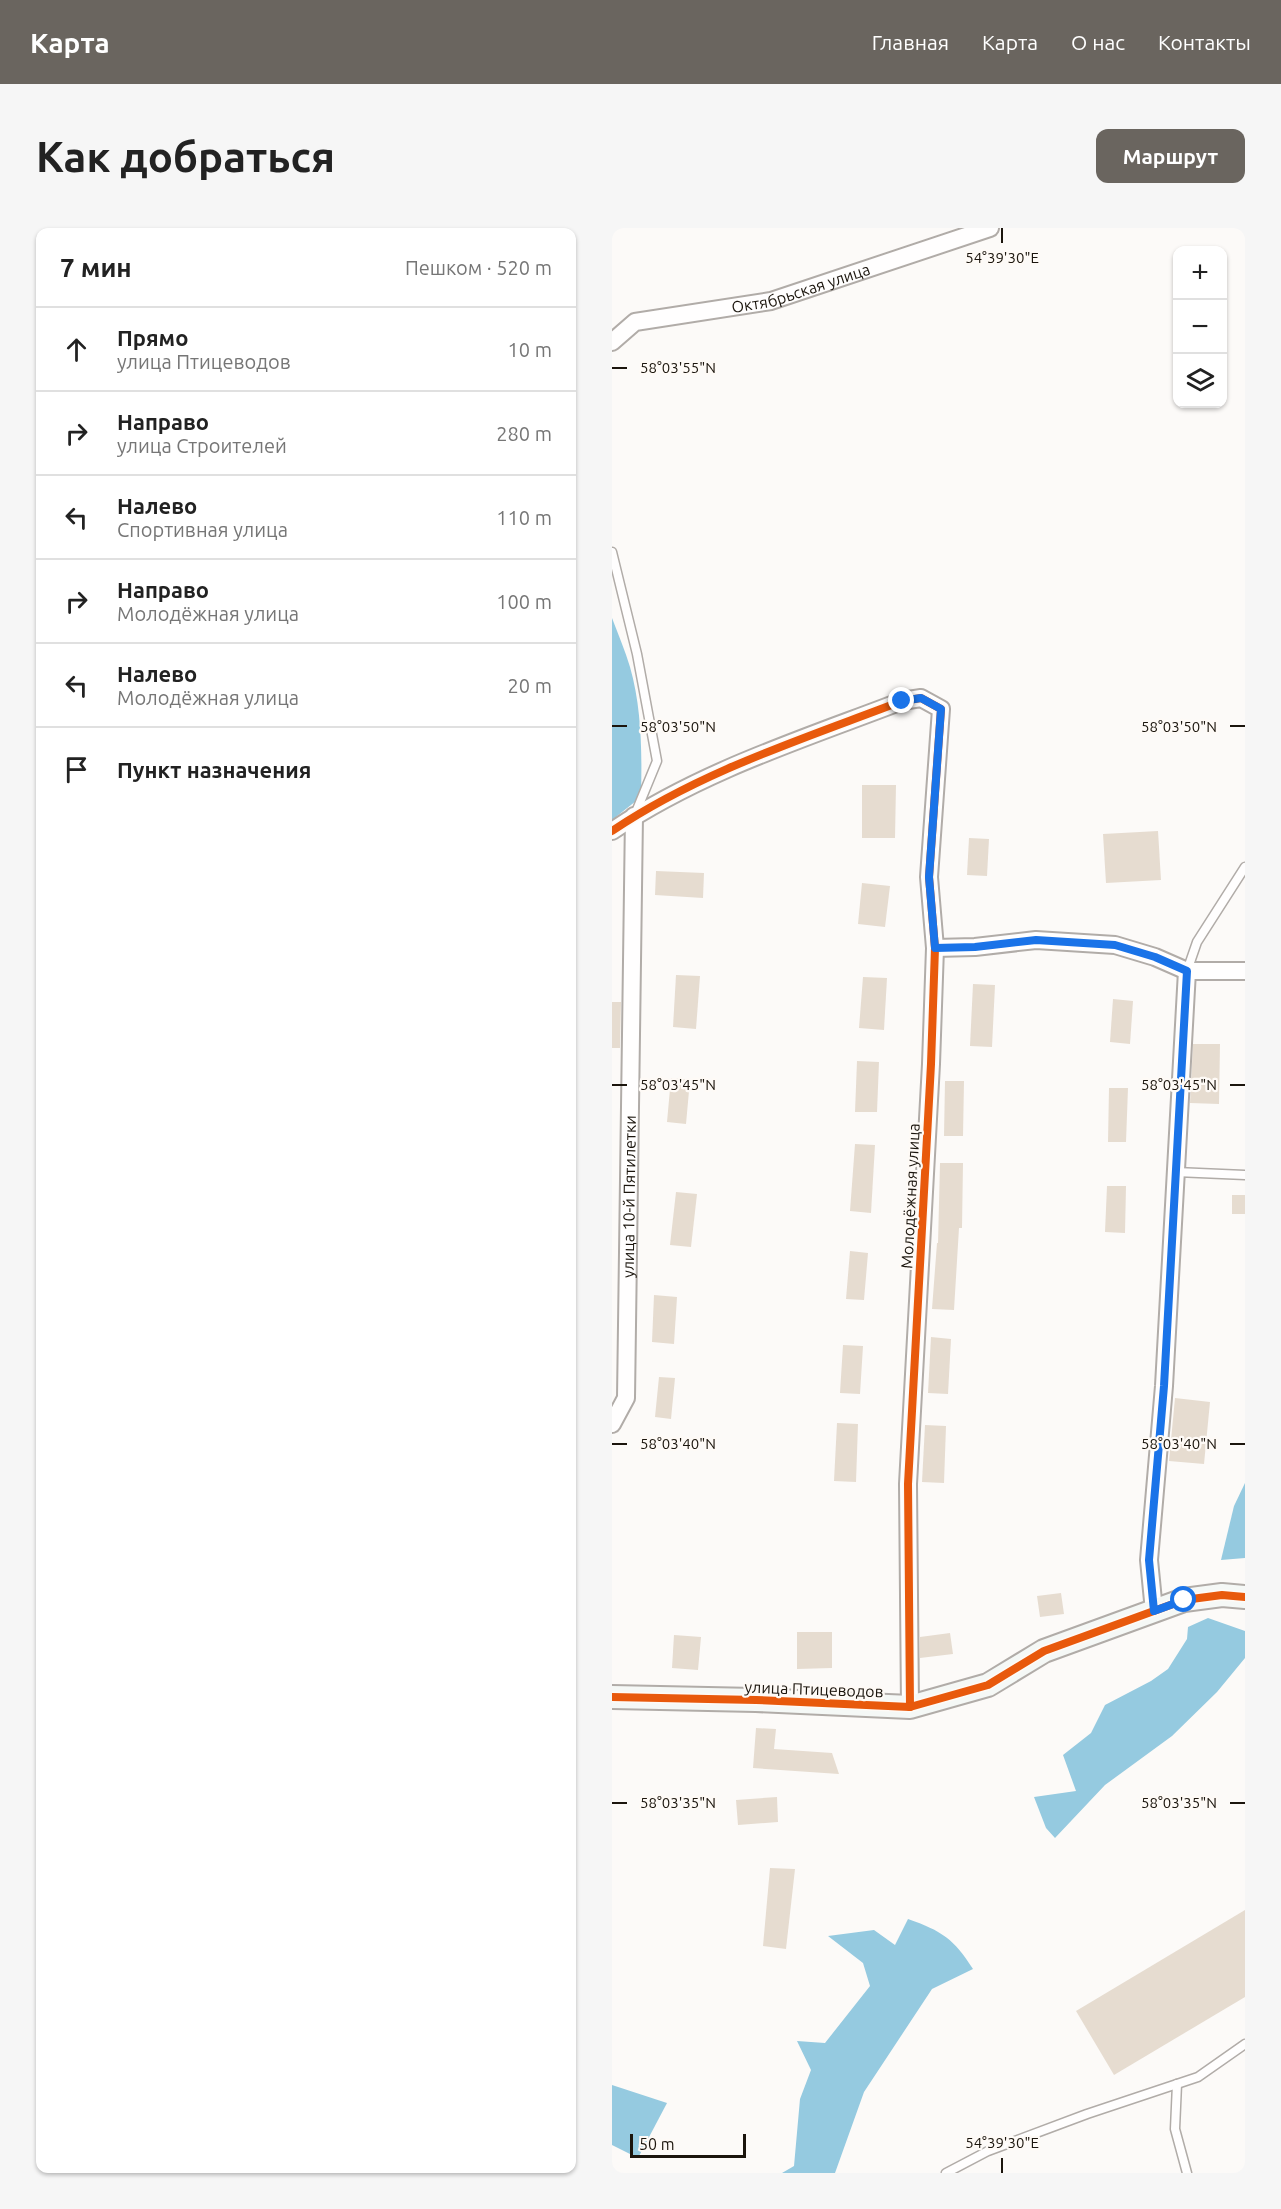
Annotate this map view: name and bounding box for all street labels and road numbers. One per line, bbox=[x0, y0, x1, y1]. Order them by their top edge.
street label: Октябрьская улица bbox=[730, 260, 872, 316]
street label: улица 10-й Пятилетки bbox=[619, 1115, 639, 1278]
street label: Молодёжная улица bbox=[897, 1123, 923, 1269]
street label: улица Птицеводов bbox=[744, 1678, 884, 1700]

